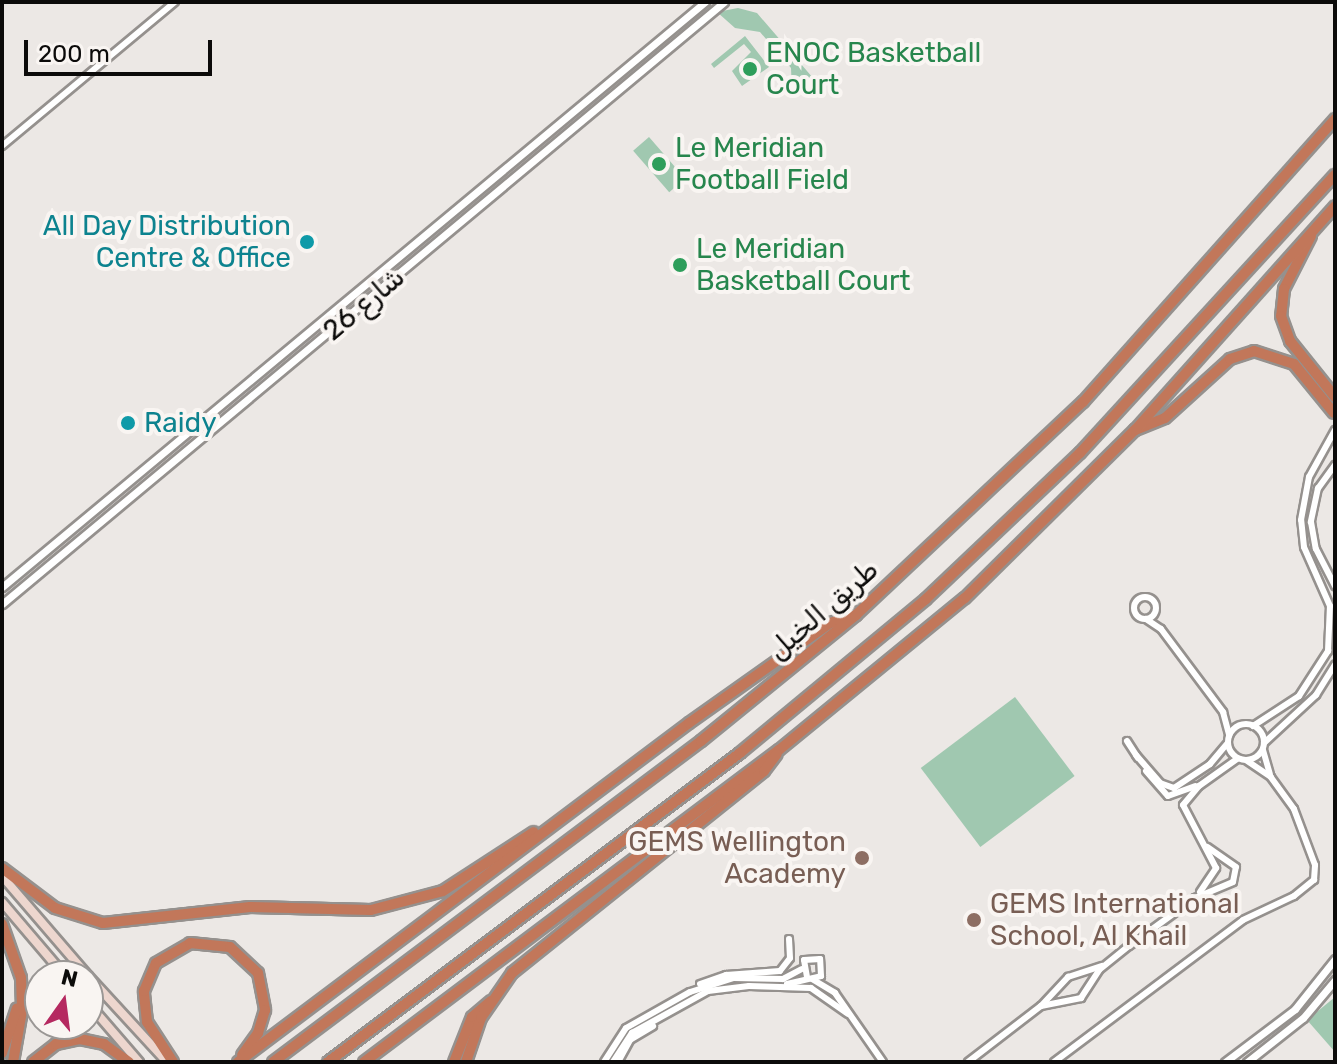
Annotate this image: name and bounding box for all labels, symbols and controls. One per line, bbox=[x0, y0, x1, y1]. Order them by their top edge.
scale bar bbox=[28, 24, 216, 74]
place label: ENOC Basketball Court bbox=[766, 36, 981, 102]
text: 200 m bbox=[38, 40, 110, 68]
marker: ENOC Basketball Court bbox=[741, 60, 759, 78]
place label: Le Meridian Football Field bbox=[675, 131, 849, 197]
marker: Le Meridian Football Field bbox=[650, 155, 668, 173]
place label: All Day Distribution Centre & Office bbox=[42, 209, 291, 275]
place label: Le Meridian Basketball Court bbox=[696, 232, 910, 298]
marker: All Day Distribution Centre & Office bbox=[298, 233, 316, 251]
marker: Le Meridian Basketball Court bbox=[671, 256, 689, 274]
street label: شارع 26 bbox=[316, 260, 412, 348]
place label: Raidy bbox=[144, 406, 217, 440]
marker: Raidy bbox=[119, 414, 137, 432]
street label: طريق الخيل bbox=[761, 553, 885, 667]
place label: GEMS Wellington Academy bbox=[628, 825, 846, 891]
marker: GEMS Wellington Academy bbox=[853, 849, 871, 867]
place label: GEMS International School, Al Khail bbox=[990, 887, 1240, 953]
marker: GEMS International School, Al Khail bbox=[965, 911, 983, 929]
north arrow bbox=[24, 960, 104, 1040]
text: N bbox=[58, 963, 80, 993]

